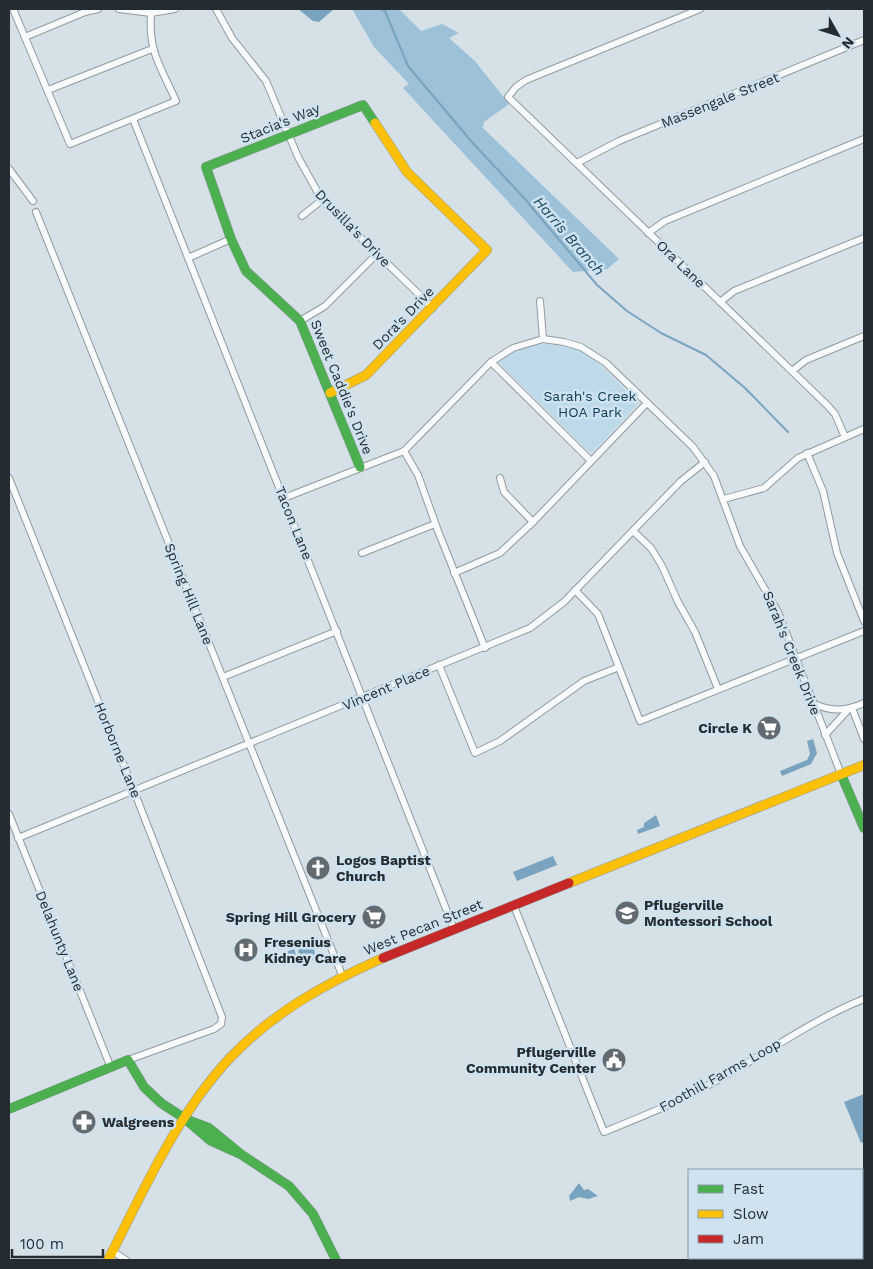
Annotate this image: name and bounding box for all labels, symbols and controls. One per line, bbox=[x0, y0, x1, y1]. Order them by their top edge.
north arrow bbox=[813, 10, 863, 60]
text: N bbox=[839, 34, 858, 52]
street label: Massengale Street bbox=[659, 69, 782, 131]
street label: Stacia's Way bbox=[238, 100, 323, 146]
street label: Drusilla's Drive bbox=[312, 186, 394, 270]
water label: Harris Branch bbox=[530, 193, 608, 279]
street label: Ora Lane bbox=[653, 237, 709, 291]
street label: Dora's Drive bbox=[369, 283, 437, 353]
street label: Sweet Caddie's Drive bbox=[308, 317, 376, 457]
park label: Sarah's Creek HOA Park bbox=[544, 388, 637, 420]
street label: Tacon Lane bbox=[272, 484, 316, 562]
street label: Spring Hill Lane bbox=[161, 541, 217, 647]
street label: Sarah's Creek Drive bbox=[760, 589, 824, 717]
street label: Vincent Place bbox=[340, 662, 432, 714]
street label: Horborne Lane bbox=[92, 700, 144, 800]
supermarket icon: Circle K bbox=[756, 715, 782, 741]
place label: Circle K bbox=[698, 720, 752, 736]
place label: Logos Baptist Church bbox=[336, 852, 431, 884]
church icon: Logos Baptist Church bbox=[305, 855, 331, 881]
street label: Delahunty Lane bbox=[33, 888, 87, 994]
street label: West Pecan Street bbox=[361, 896, 485, 958]
place label: Pflugerville Montessori School bbox=[644, 897, 773, 929]
school or university icon: Pflugerville Montessori School bbox=[614, 900, 640, 926]
supermarket icon: Spring Hill Grocery bbox=[361, 904, 387, 930]
place label: Spring Hill Grocery bbox=[226, 909, 356, 925]
place label: Fresenius Kidney Care bbox=[264, 934, 346, 966]
hospital icon: Fresenius Kidney Care bbox=[233, 937, 259, 963]
street label: Foothill Farms Loop bbox=[657, 1035, 783, 1115]
place label: Pflugerville Community Center bbox=[466, 1044, 596, 1076]
public building icon: Pflugerville Community Center bbox=[601, 1047, 627, 1073]
pharmacy icon: Walgreens bbox=[71, 1109, 97, 1135]
place label: Walgreens bbox=[102, 1114, 175, 1130]
legend bbox=[688, 1169, 863, 1259]
text: Fast bbox=[733, 1180, 765, 1198]
text: Slow bbox=[733, 1205, 769, 1223]
scale bar bbox=[12, 1226, 104, 1258]
text: Jam bbox=[733, 1230, 764, 1248]
text: 100 m bbox=[20, 1235, 64, 1253]

